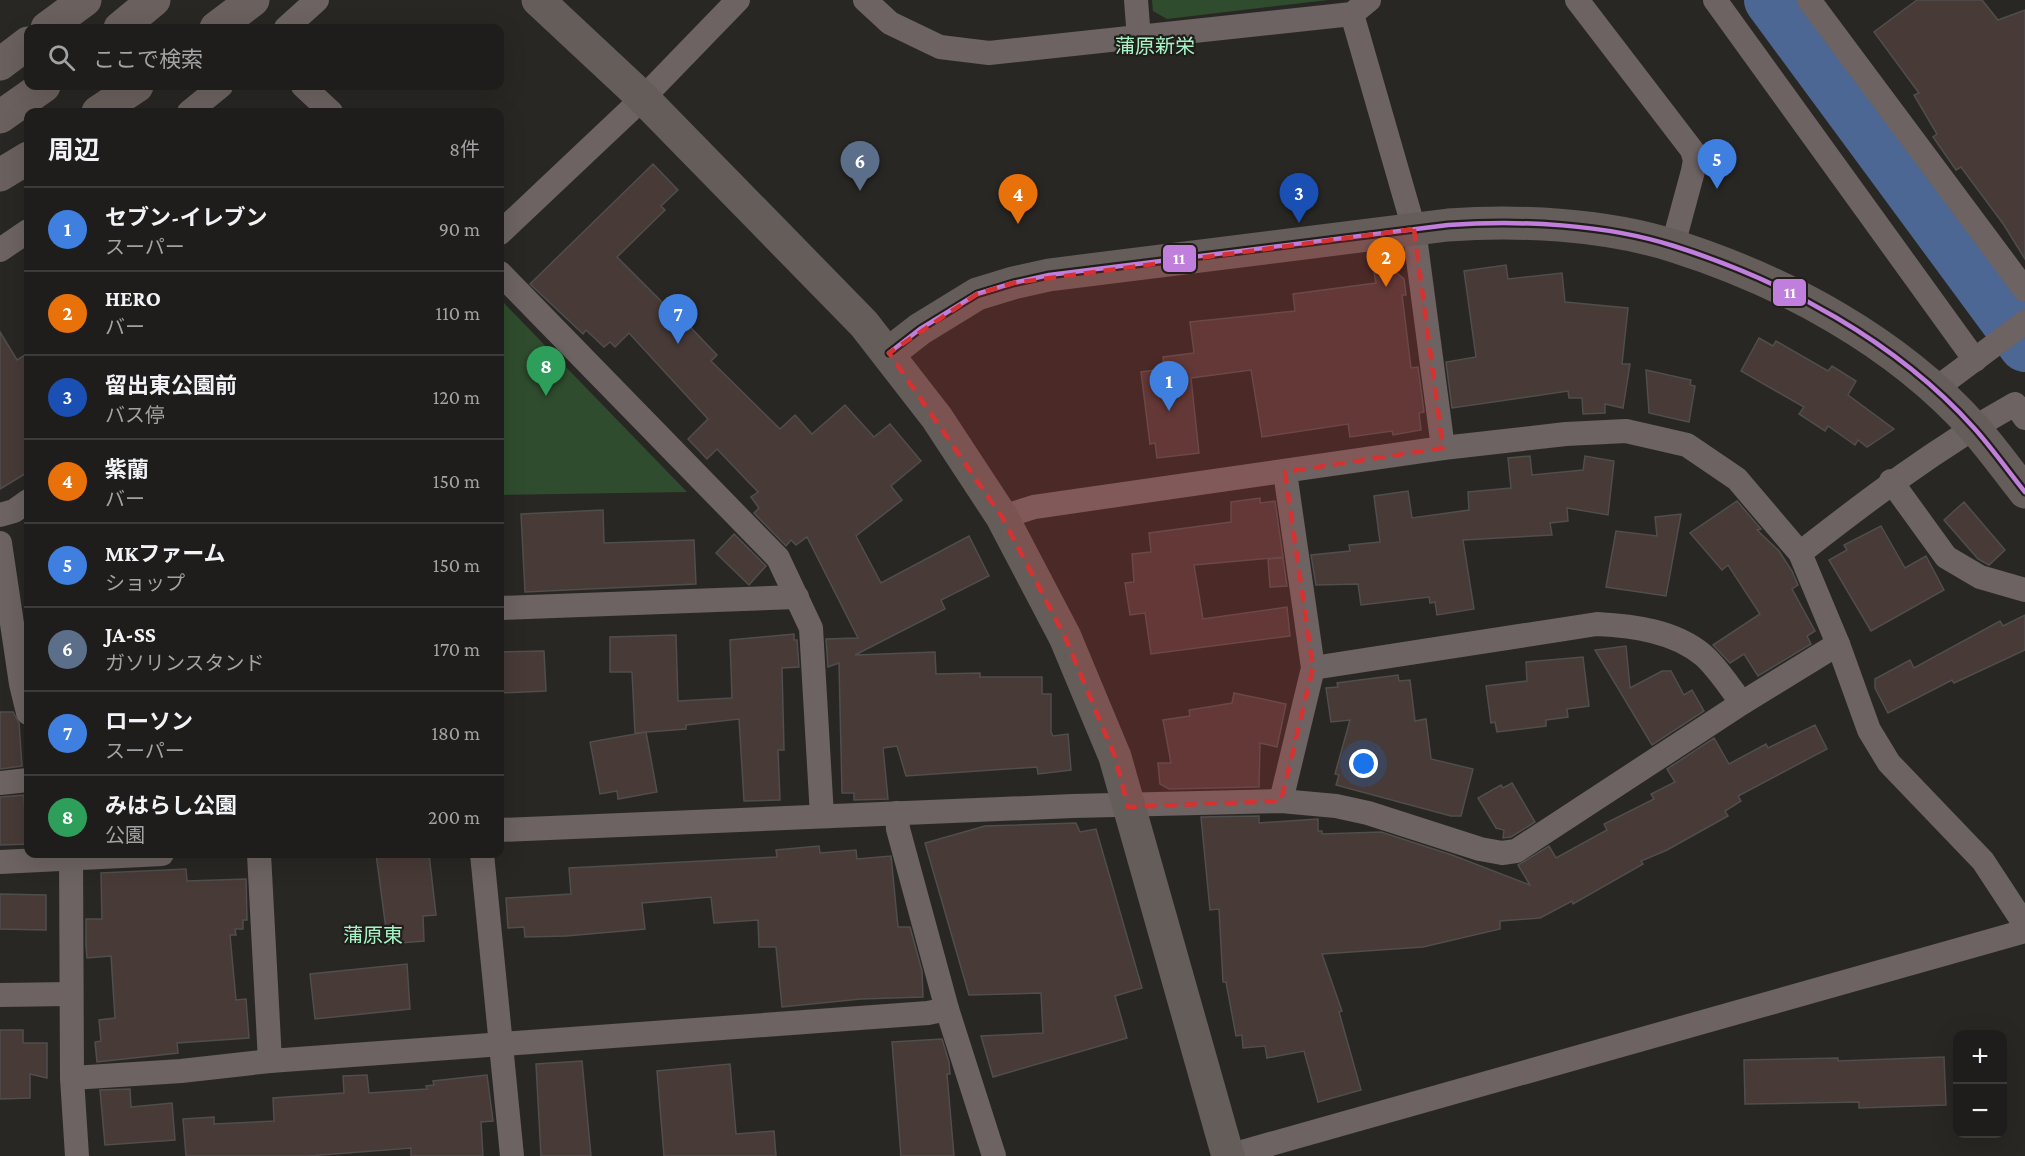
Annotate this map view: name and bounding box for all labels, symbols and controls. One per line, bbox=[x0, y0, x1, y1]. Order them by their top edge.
search box bbox=[24, 24, 504, 90]
district label: 蒲原新栄 bbox=[1115, 35, 1195, 57]
icon: search bbox=[45, 41, 78, 74]
text: ここで検索 bbox=[93, 47, 203, 72]
text: 周辺 bbox=[48, 136, 100, 165]
text: 8件 bbox=[449, 138, 480, 160]
pin: 5 bbox=[1698, 140, 1736, 189]
pin: 6 bbox=[840, 142, 880, 191]
pin: 4 bbox=[998, 174, 1038, 224]
pin: 3 bbox=[1280, 174, 1318, 223]
text: セブン-イレブン bbox=[105, 205, 267, 230]
text: 1 bbox=[64, 218, 71, 240]
text: 90 m bbox=[439, 218, 480, 240]
text: スーパー bbox=[105, 236, 185, 258]
pin: 2 bbox=[1366, 238, 1406, 287]
line badge: 11 bbox=[1162, 244, 1197, 273]
text: 11 bbox=[1173, 250, 1185, 267]
line badge: 11 bbox=[1772, 278, 1807, 307]
text: 11 bbox=[1784, 284, 1796, 301]
text: HERO bbox=[105, 286, 161, 311]
pin: 7 bbox=[658, 294, 698, 344]
text: 2 bbox=[62, 302, 73, 324]
text: 110 m bbox=[436, 302, 480, 324]
text: バー bbox=[105, 316, 145, 338]
pin: 8 bbox=[526, 346, 566, 396]
pin: 1 bbox=[1150, 362, 1188, 411]
text: 留出東公園前 bbox=[105, 373, 237, 398]
text: 3 bbox=[63, 386, 72, 408]
text: 120 m bbox=[433, 386, 480, 408]
text: バス停 bbox=[105, 404, 165, 426]
text: 紫蘭 bbox=[105, 457, 149, 482]
text: 4 bbox=[62, 470, 73, 492]
text: 150 m bbox=[433, 470, 480, 492]
text: バー bbox=[105, 488, 145, 510]
text: MKファーム bbox=[105, 541, 226, 566]
text: 5 bbox=[63, 554, 72, 576]
text: 150 m bbox=[433, 554, 480, 576]
text: ショップ bbox=[105, 572, 185, 594]
text: JA-SS bbox=[105, 622, 156, 647]
text: 6 bbox=[62, 638, 73, 660]
text: 170 m bbox=[433, 638, 480, 660]
text: ガソリンスタンド bbox=[105, 652, 265, 674]
text: ローソン bbox=[105, 709, 193, 734]
text: 7 bbox=[63, 722, 72, 744]
text: 180 m bbox=[431, 722, 480, 744]
text: スーパー bbox=[105, 740, 185, 762]
your location bbox=[1349, 749, 1378, 778]
text: みはらし公園 bbox=[105, 793, 237, 818]
text: 8 bbox=[62, 806, 73, 828]
text: 200 m bbox=[428, 806, 480, 828]
text: 公園 bbox=[105, 824, 145, 846]
district label: 蒲原東 bbox=[343, 924, 403, 946]
map controls bbox=[1953, 1030, 2007, 1138]
button: + bbox=[1953, 1030, 2007, 1084]
button: − bbox=[1953, 1084, 2007, 1138]

